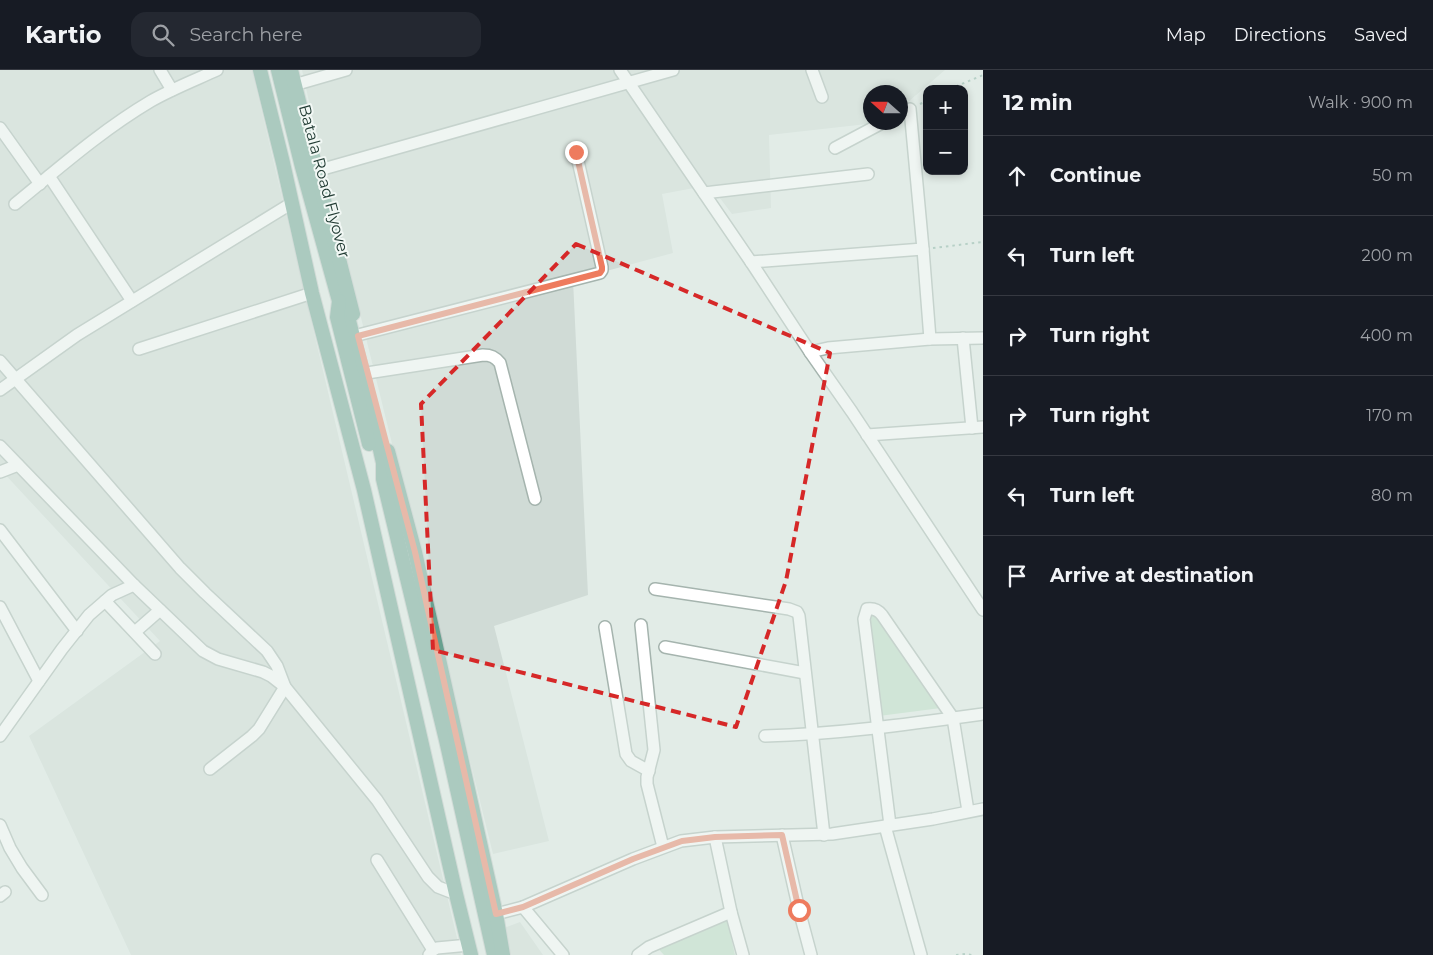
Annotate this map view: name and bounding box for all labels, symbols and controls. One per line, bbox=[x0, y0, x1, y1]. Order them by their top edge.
search box bbox=[131, 12, 481, 57]
text: Kartio bbox=[25, 20, 101, 49]
icon: search bbox=[149, 21, 177, 49]
text: Search here bbox=[189, 23, 302, 46]
text: Map bbox=[1166, 24, 1206, 46]
text: Directions bbox=[1234, 24, 1326, 46]
text: Saved bbox=[1354, 24, 1408, 46]
north arrow bbox=[863, 85, 908, 130]
map controls bbox=[923, 85, 968, 175]
button: + bbox=[923, 85, 968, 130]
text: 12 min bbox=[1003, 90, 1072, 115]
text: Walk · 900 m bbox=[1308, 93, 1413, 112]
street label: Batala Road Flyover bbox=[295, 102, 354, 260]
button: − bbox=[923, 130, 968, 175]
route end bbox=[565, 141, 588, 164]
icon: ahead bbox=[1003, 162, 1031, 190]
text: Continue bbox=[1050, 164, 1141, 187]
text: 50 m bbox=[1372, 166, 1413, 185]
icon: left bbox=[1003, 242, 1031, 270]
text: Turn left bbox=[1050, 244, 1135, 267]
text: 200 m bbox=[1362, 246, 1413, 265]
icon: right bbox=[1003, 322, 1031, 350]
text: Turn right bbox=[1050, 324, 1150, 347]
text: 400 m bbox=[1360, 326, 1413, 345]
icon: right bbox=[1003, 402, 1031, 430]
text: Turn right bbox=[1050, 404, 1150, 427]
text: 170 m bbox=[1366, 406, 1413, 425]
icon: left bbox=[1003, 482, 1031, 510]
text: Turn left bbox=[1050, 484, 1135, 507]
text: 80 m bbox=[1371, 486, 1413, 505]
icon: arrive bbox=[1003, 562, 1031, 590]
text: Arrive at destination bbox=[1050, 564, 1254, 587]
route start bbox=[788, 899, 811, 922]

